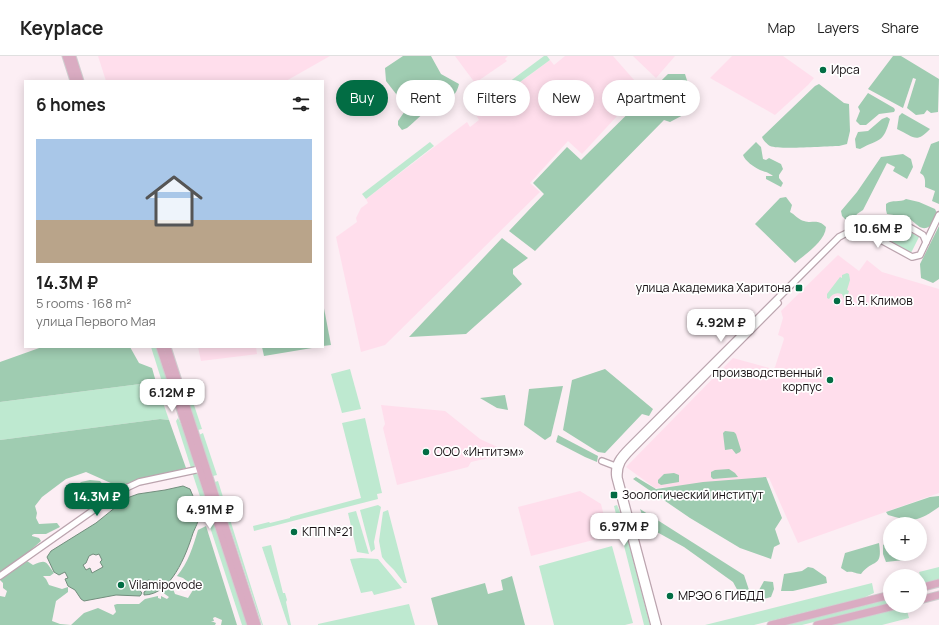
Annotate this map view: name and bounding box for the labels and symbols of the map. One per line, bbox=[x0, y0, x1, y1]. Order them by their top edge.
place label: Ирса bbox=[831, 61, 860, 78]
marker: Ирса bbox=[818, 65, 828, 75]
pin: 10.6M ₽ bbox=[841, 215, 915, 249]
place label: улица Академика Харитона bbox=[636, 279, 791, 296]
marker: улица Академика Харитона bbox=[794, 283, 804, 293]
place label: В. Я. Климов bbox=[845, 292, 913, 309]
marker: В. Я. Климов bbox=[832, 296, 842, 306]
pin: 4.92M ₽ bbox=[684, 309, 758, 343]
place label: производственный корпус bbox=[712, 364, 822, 395]
marker: производственный корпус bbox=[825, 375, 835, 385]
pin: 6.12M ₽ bbox=[135, 379, 209, 413]
place label: ООО «Интитэм» bbox=[434, 443, 524, 460]
marker: ООО «Интитэм» bbox=[421, 447, 431, 457]
pin: 14.3M ₽ bbox=[60, 483, 134, 517]
place label: Зоологический институт bbox=[622, 486, 764, 503]
marker: Зоологический институт bbox=[609, 490, 619, 500]
pin: 4.91M ₽ bbox=[173, 496, 247, 530]
pin: 6.97M ₽ bbox=[587, 513, 661, 547]
place label: КПП №21 bbox=[302, 523, 353, 540]
marker: КПП №21 bbox=[289, 527, 299, 537]
place label: Vilamipovode bbox=[129, 576, 202, 593]
marker: Vilamipovode bbox=[116, 580, 126, 590]
place label: МРЭО 6 ГИБДД bbox=[678, 587, 764, 604]
marker: МРЭО 6 ГИБДД bbox=[665, 591, 675, 601]

